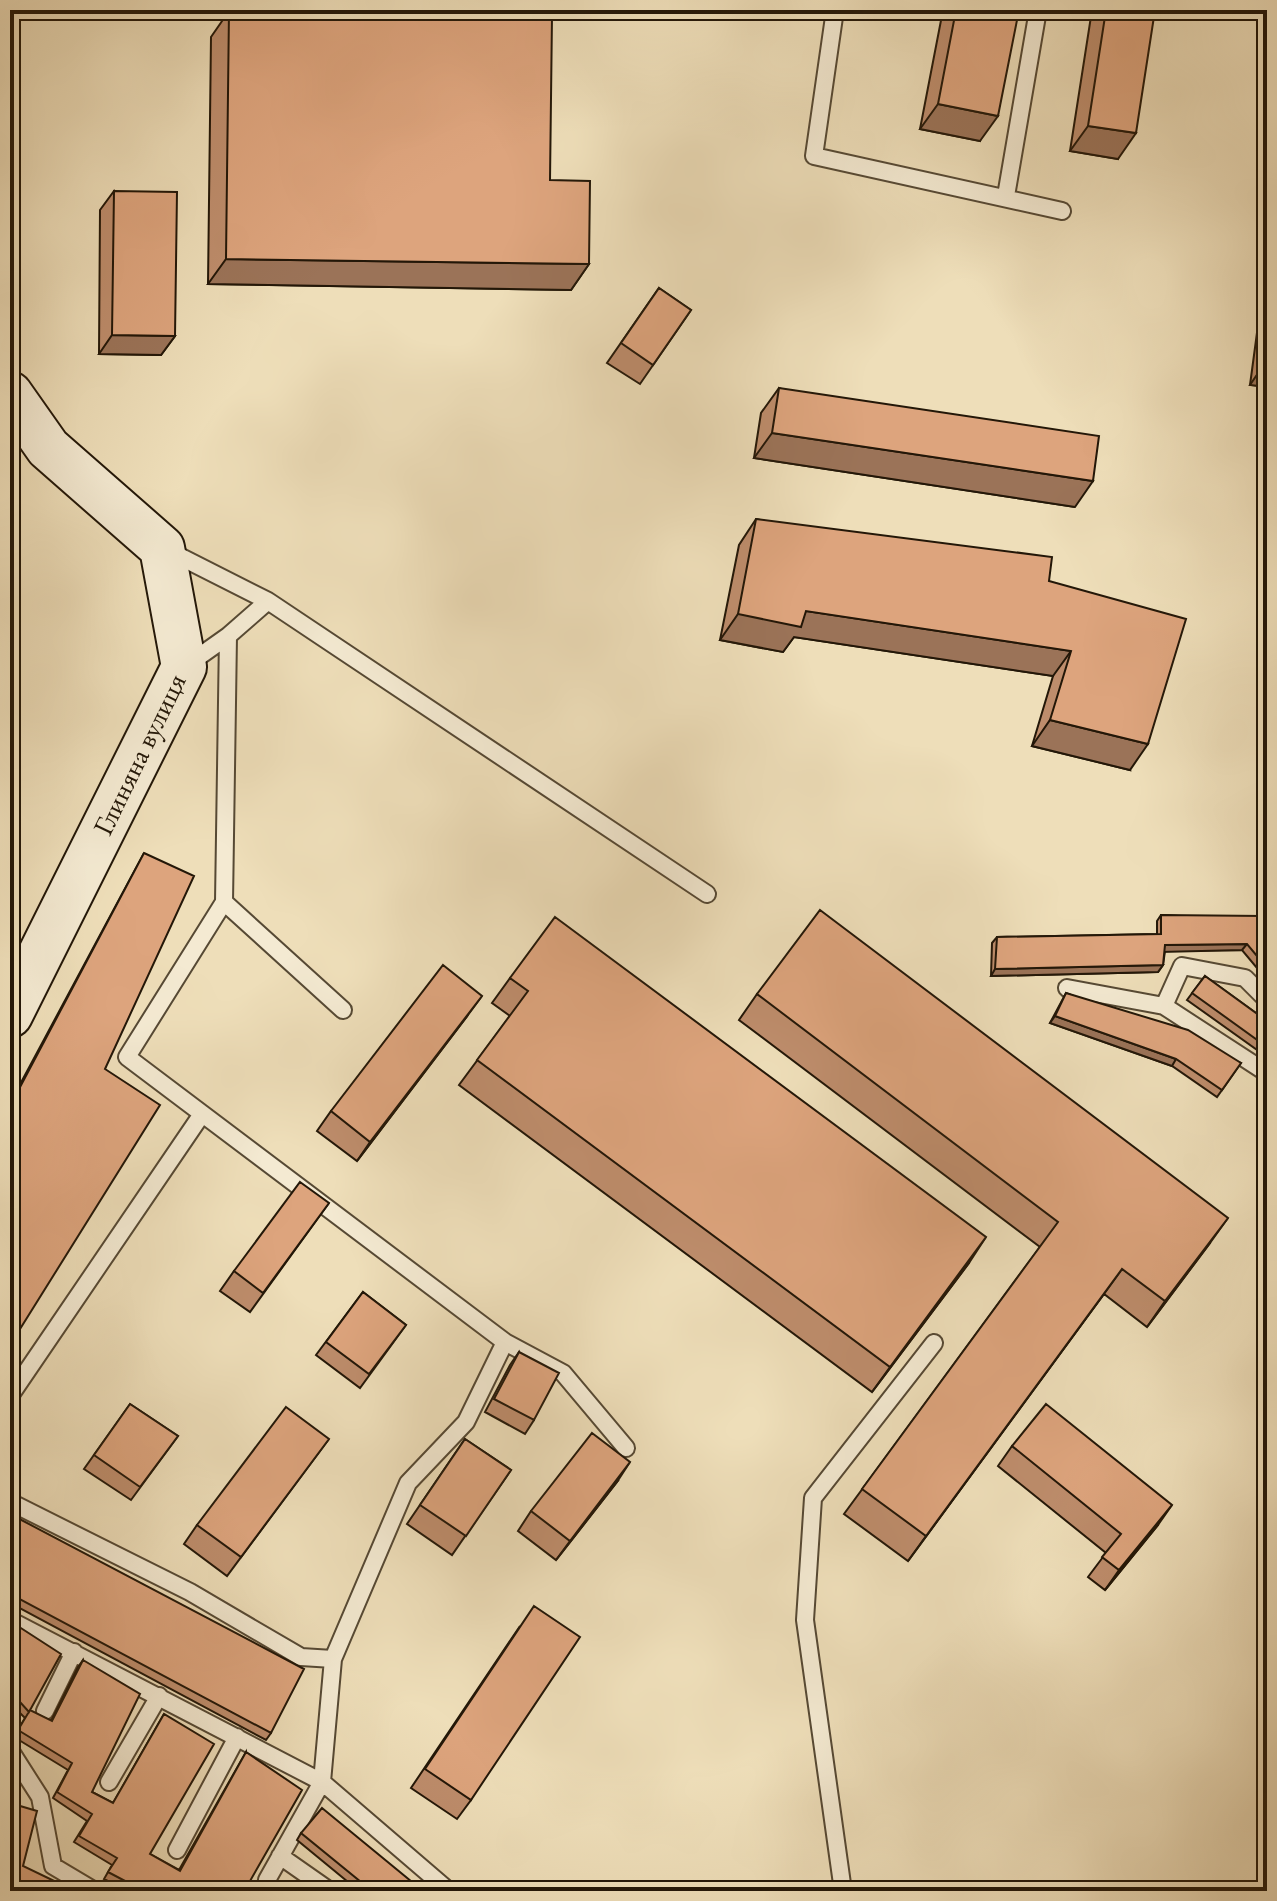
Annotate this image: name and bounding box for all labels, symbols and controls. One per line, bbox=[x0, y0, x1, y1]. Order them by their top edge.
street label: Глиняна вулиця bbox=[84, 667, 194, 841]

